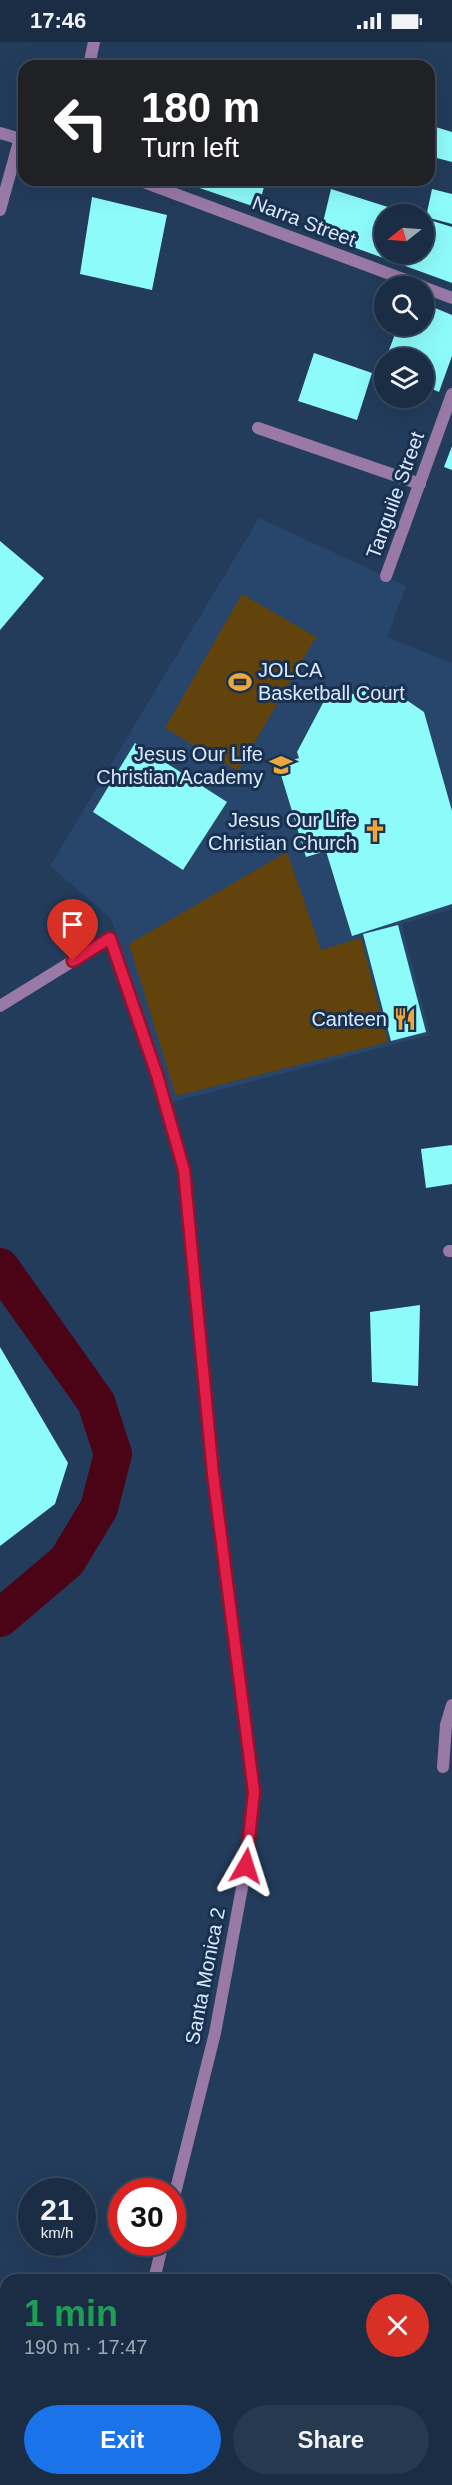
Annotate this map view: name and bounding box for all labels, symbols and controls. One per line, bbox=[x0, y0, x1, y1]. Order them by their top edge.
text: 17:46 bbox=[30, 8, 86, 33]
icon: left bbox=[42, 84, 120, 162]
text: 180 m bbox=[141, 84, 260, 131]
text: Turn left bbox=[141, 133, 239, 163]
street label: Narra Street bbox=[249, 191, 359, 251]
north arrow bbox=[374, 204, 434, 264]
map controls bbox=[374, 204, 434, 408]
button: search bbox=[374, 276, 434, 336]
button: layers bbox=[374, 348, 434, 408]
street label: Tanguile Street bbox=[362, 428, 428, 561]
place label: JOLCA Basketball Court bbox=[258, 659, 405, 704]
sports icon: JOLCA Basketball Court bbox=[227, 669, 253, 695]
place label: Jesus Our Life Christian Academy bbox=[96, 743, 263, 788]
school or university icon: Jesus Our Life Christian Academy bbox=[268, 752, 294, 778]
place label: Jesus Our Life Christian Church bbox=[208, 809, 357, 854]
church icon: Jesus Our Life Christian Church bbox=[362, 818, 388, 844]
pin bbox=[47, 899, 98, 961]
icon: arrive bbox=[56, 908, 89, 941]
restaurant icon: Canteen bbox=[392, 1006, 418, 1032]
place label: Canteen bbox=[311, 1008, 387, 1030]
position arrow bbox=[214, 1834, 278, 1898]
street label: Santa Monica 2 bbox=[181, 1906, 229, 2046]
speed limit sign: 30 bbox=[108, 2178, 186, 2256]
text: 21 bbox=[40, 2193, 74, 2226]
text: km/h bbox=[41, 2224, 73, 2241]
text: 1 min bbox=[24, 2293, 118, 2334]
button: close bbox=[366, 2294, 429, 2357]
text: 190 m · 17:47 bbox=[24, 2336, 147, 2358]
button: Exit bbox=[24, 2405, 221, 2474]
button: Share bbox=[233, 2405, 429, 2474]

